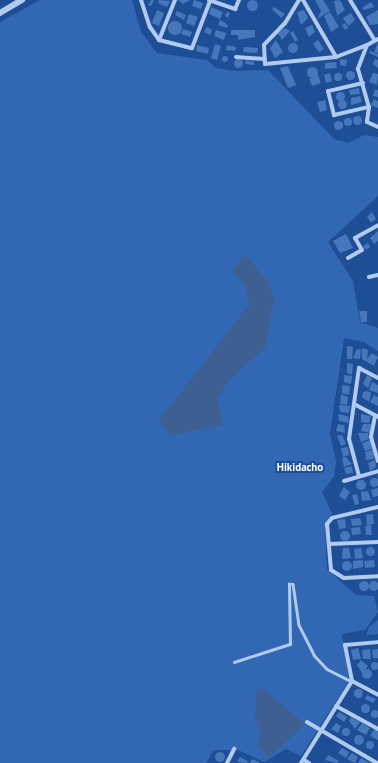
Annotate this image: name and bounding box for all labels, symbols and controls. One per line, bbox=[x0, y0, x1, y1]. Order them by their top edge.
district label: Hikidacho bbox=[277, 460, 323, 474]

